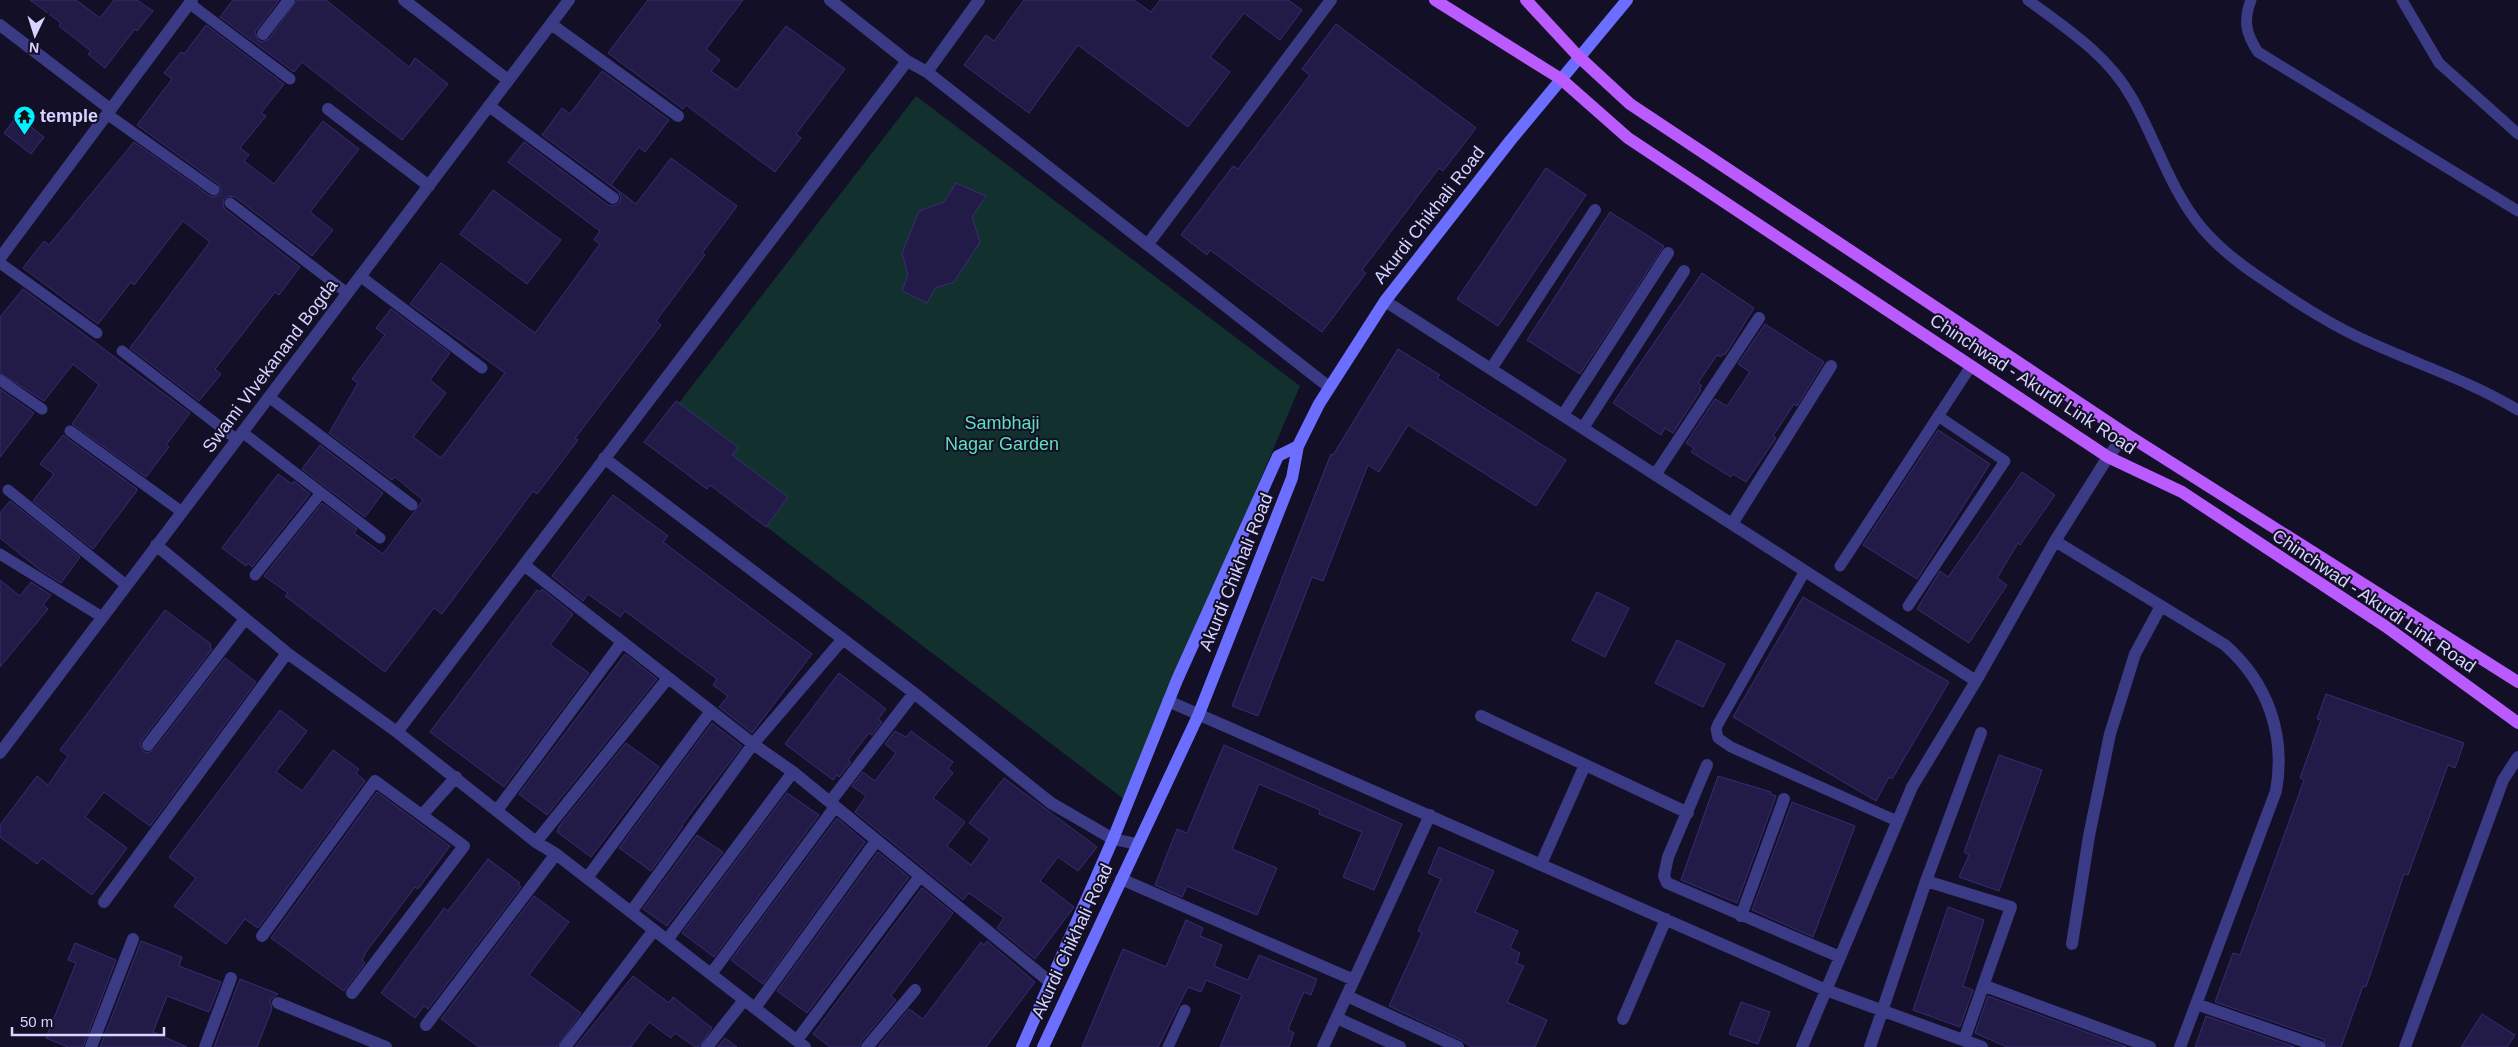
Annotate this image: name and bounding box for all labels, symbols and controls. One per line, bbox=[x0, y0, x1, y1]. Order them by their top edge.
north arrow bbox=[10, 10, 60, 60]
text: N bbox=[28, 40, 40, 56]
temple icon: temple bbox=[12, 104, 36, 135]
place label: temple bbox=[40, 106, 98, 126]
street label: Akurdi Chikhali Road bbox=[1369, 143, 1489, 287]
street label: Swami VIvekanand Bogda bbox=[198, 275, 342, 456]
street label: Chinchwad - Akurdi Link Road bbox=[1926, 310, 2140, 458]
park label: Sambhaji Nagar Garden bbox=[945, 413, 1059, 454]
street label: Akurdi Chikhali Road bbox=[1195, 490, 1277, 654]
street label: Chinchwad - Akurdi Link Road bbox=[2268, 525, 2480, 677]
street label: Akurdi Chikhali Road bbox=[1027, 861, 1117, 1021]
scale bar bbox=[12, 1004, 165, 1036]
text: 50 m bbox=[20, 1013, 53, 1030]

